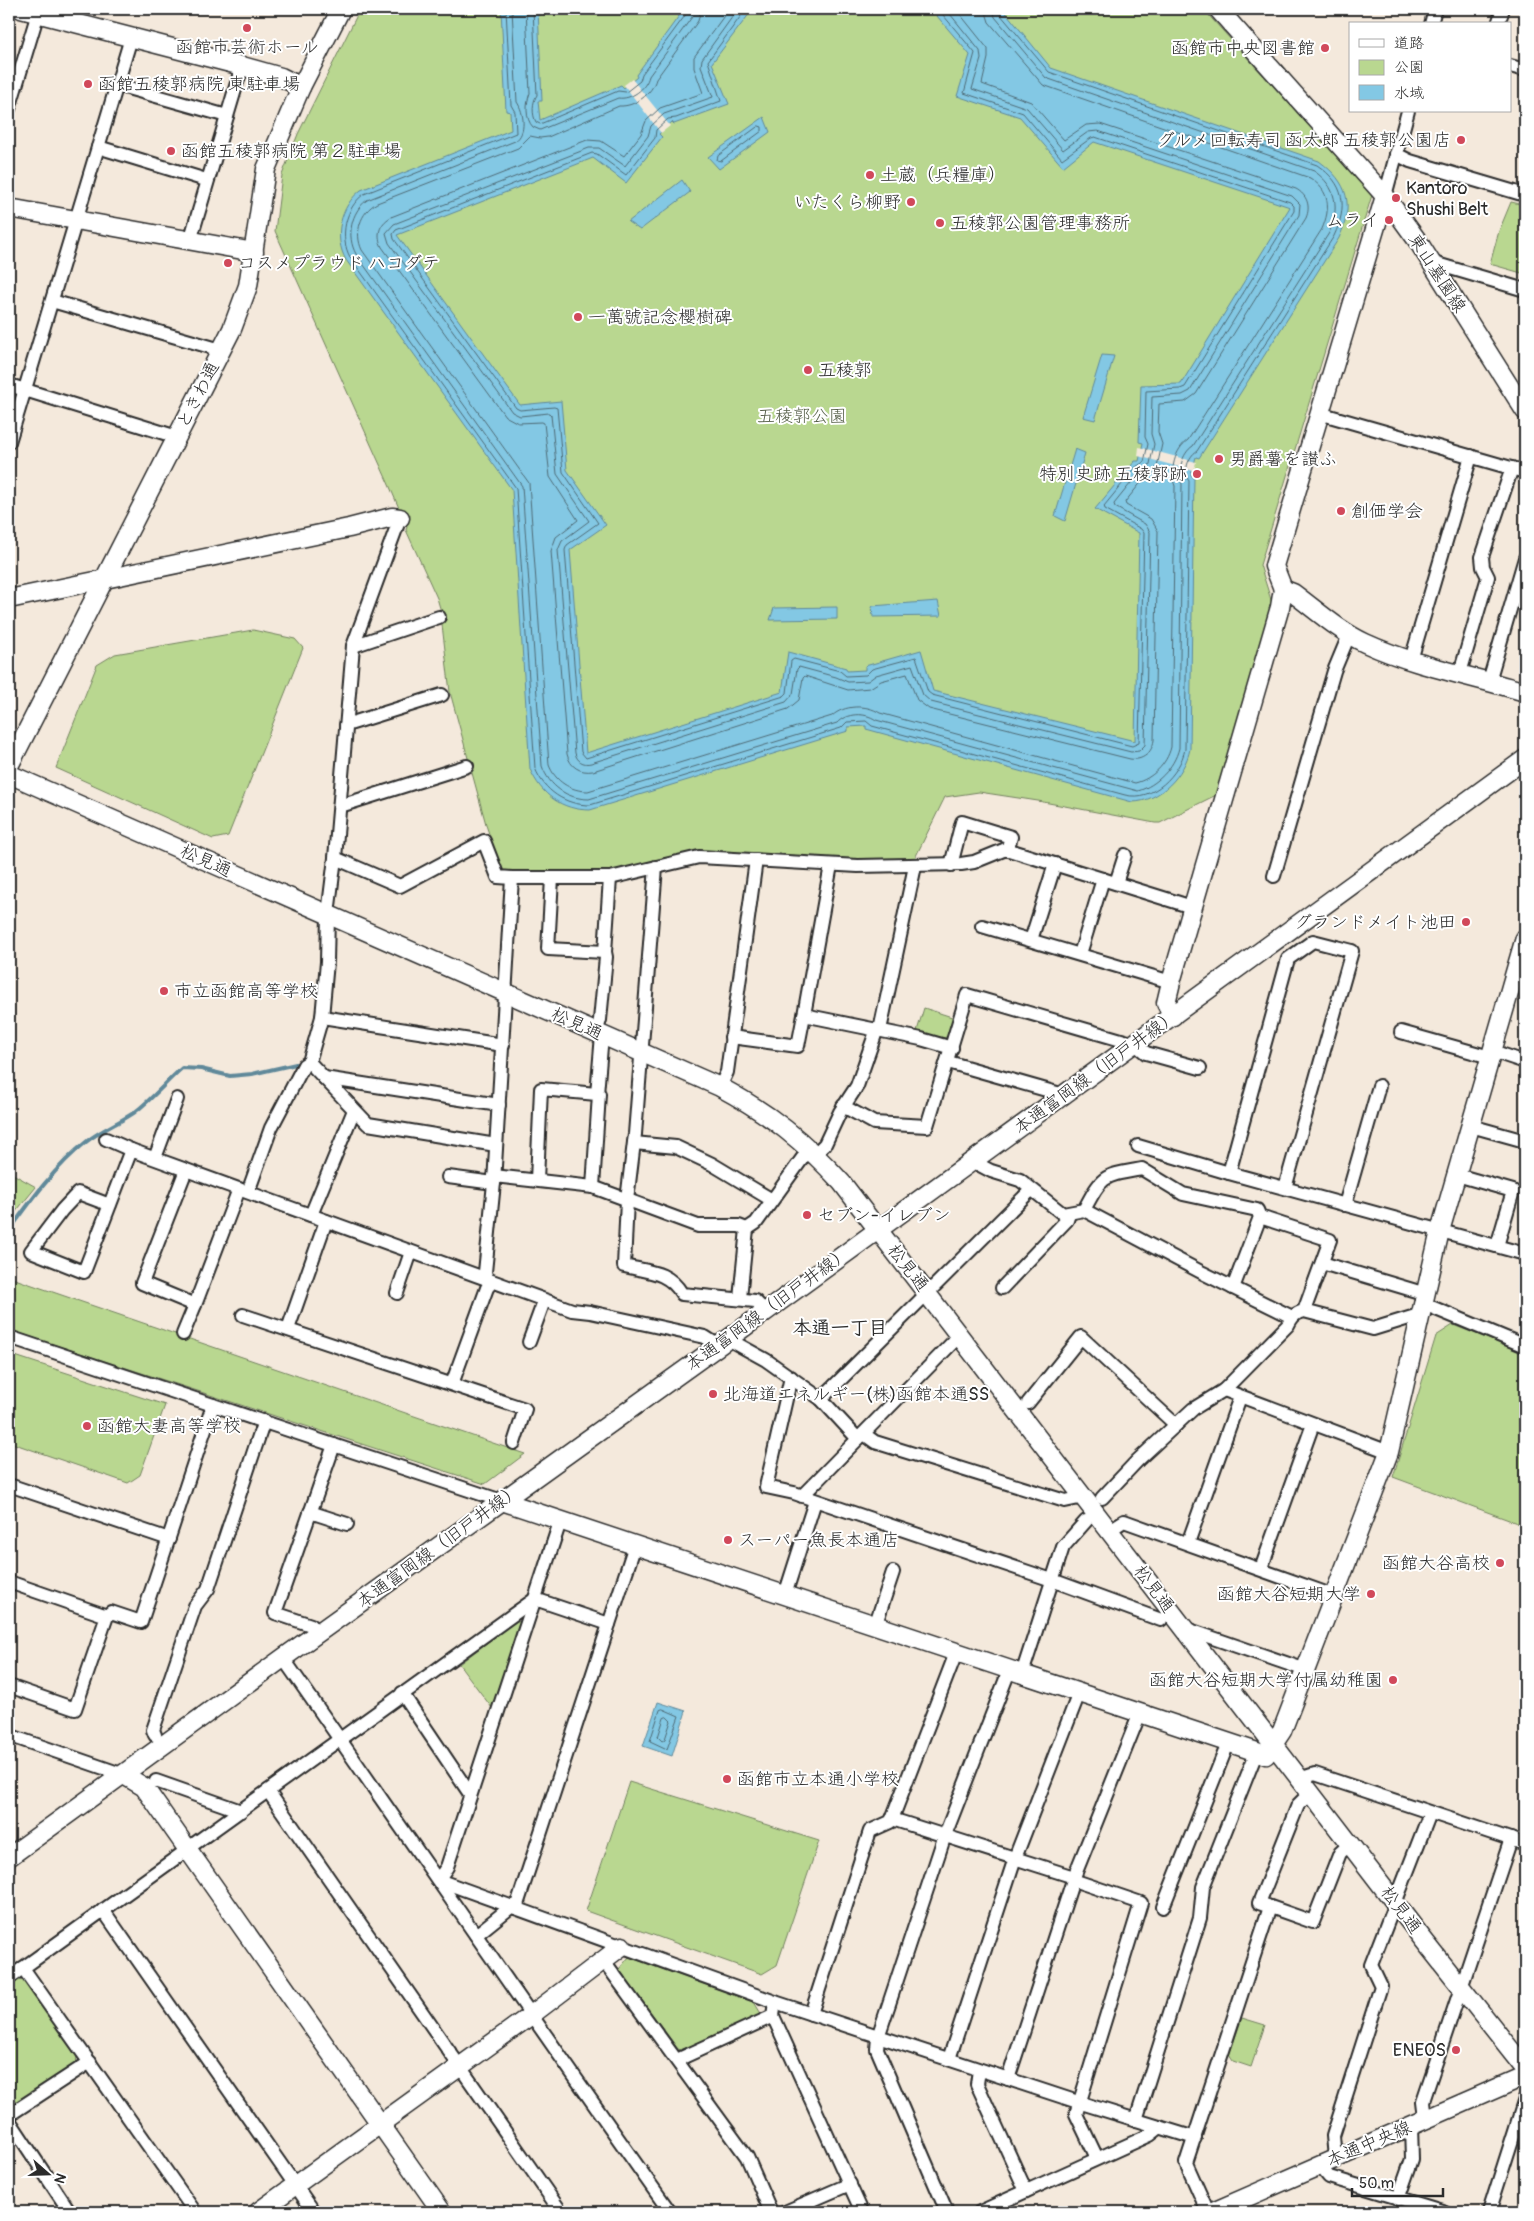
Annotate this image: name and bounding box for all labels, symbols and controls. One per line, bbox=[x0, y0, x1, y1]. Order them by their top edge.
marker: 函館市芸術ホール bbox=[241, 22, 253, 34]
legend bbox=[1349, 22, 1512, 112]
text: 道路 bbox=[1394, 34, 1424, 53]
place label: 函館市芸術ホール bbox=[176, 36, 318, 59]
place label: 函館市中央図書館 bbox=[1171, 37, 1315, 60]
marker: 函館市中央図書館 bbox=[1319, 42, 1331, 54]
text: 公園 bbox=[1394, 58, 1424, 77]
place label: 函館五稜郭病院 東駐車場 bbox=[98, 73, 300, 96]
marker: 函館五稜郭病院 東駐車場 bbox=[82, 78, 94, 90]
text: 水域 bbox=[1394, 84, 1424, 103]
place label: グルメ回転寿司 函太郎 五稜郭公園店 bbox=[1157, 129, 1451, 152]
marker: グルメ回転寿司 函太郎 五稜郭公園店 bbox=[1455, 134, 1467, 146]
place label: 函館五稜郭病院 第２駐車場 bbox=[181, 140, 401, 163]
marker: 函館五稜郭病院 第２駐車場 bbox=[165, 145, 177, 157]
place label: 土蔵（兵糧庫） bbox=[880, 164, 1006, 187]
marker: 土蔵（兵糧庫） bbox=[864, 169, 876, 181]
place label: Kantoro Shushi Belt bbox=[1406, 177, 1489, 221]
place label: いたくら柳野 bbox=[794, 191, 901, 214]
marker: Kantoro Shushi Belt bbox=[1390, 192, 1402, 204]
marker: いたくら柳野 bbox=[905, 196, 917, 208]
place label: ムライ bbox=[1326, 209, 1379, 232]
place label: 五稜郭公園管理事務所 bbox=[950, 212, 1130, 235]
marker: ムライ bbox=[1383, 214, 1395, 226]
marker: 五稜郭公園管理事務所 bbox=[934, 217, 946, 229]
street label: 東山墓園線 bbox=[1403, 229, 1471, 317]
place label: コスメプラウド ハコダテ bbox=[238, 252, 440, 275]
marker: コスメプラウド ハコダテ bbox=[222, 257, 234, 269]
place label: 一萬號記念櫻樹碑 bbox=[588, 306, 732, 329]
marker: 一萬號記念櫻樹碑 bbox=[572, 311, 584, 323]
street label: ときわ通 bbox=[171, 358, 225, 432]
place label: 五稜郭 bbox=[818, 359, 872, 382]
marker: 五稜郭 bbox=[802, 364, 814, 376]
park label: 五稜郭公園 bbox=[757, 405, 847, 428]
place label: 男爵薯を讃ふ bbox=[1229, 448, 1337, 471]
marker: 男爵薯を讃ふ bbox=[1213, 453, 1225, 465]
place label: 特別史跡 五稜郭跡 bbox=[1039, 463, 1187, 486]
marker: 特別史跡 五稜郭跡 bbox=[1191, 468, 1203, 480]
place label: 創価学会 bbox=[1351, 500, 1423, 523]
marker: 創価学会 bbox=[1335, 505, 1347, 517]
street label: 松見通 bbox=[177, 840, 235, 882]
place label: グランドメイト池田 bbox=[1294, 911, 1456, 934]
marker: グランドメイト池田 bbox=[1460, 916, 1472, 928]
place label: 市立函館高等学校 bbox=[174, 980, 318, 1003]
marker: 市立函館高等学校 bbox=[158, 985, 170, 997]
street label: 松見通 bbox=[548, 1003, 606, 1045]
street label: 本通富岡線（旧戸井線） bbox=[1009, 1005, 1183, 1139]
place label: セブン-イレブン bbox=[817, 1204, 951, 1227]
marker: セブン-イレブン bbox=[801, 1209, 813, 1221]
street label: 松見通 bbox=[882, 1240, 934, 1296]
street label: 本通富岡線（旧戸井線） bbox=[681, 1242, 855, 1376]
district label: 本通一丁目 bbox=[792, 1316, 888, 1340]
place label: 北海道エネルギー(株)函館本通SS bbox=[723, 1383, 989, 1406]
marker: 北海道エネルギー(株)函館本通SS bbox=[707, 1388, 719, 1400]
place label: 函館大妻高等学校 bbox=[97, 1415, 241, 1438]
marker: 函館大妻高等学校 bbox=[81, 1420, 93, 1432]
street label: 本通富岡線（旧戸井線） bbox=[352, 1479, 526, 1613]
place label: スーパー魚長本通店 bbox=[738, 1529, 899, 1552]
marker: スーパー魚長本通店 bbox=[722, 1534, 734, 1546]
place label: 函館大谷高校 bbox=[1382, 1552, 1490, 1575]
marker: 函館大谷高校 bbox=[1494, 1557, 1506, 1569]
street label: 松見通 bbox=[1129, 1561, 1179, 1617]
place label: 函館大谷短期大学 bbox=[1217, 1583, 1361, 1606]
marker: 函館大谷短期大学 bbox=[1365, 1588, 1377, 1600]
place label: 函館大谷短期大学付属幼稚園 bbox=[1149, 1669, 1383, 1692]
marker: 函館大谷短期大学付属幼稚園 bbox=[1387, 1674, 1399, 1686]
place label: 函館市立本通小学校 bbox=[737, 1768, 899, 1791]
marker: 函館市立本通小学校 bbox=[721, 1773, 733, 1785]
street label: 松見通 bbox=[1376, 1882, 1426, 1938]
place label: ENEOS bbox=[1393, 2039, 1446, 2062]
marker: ENEOS bbox=[1450, 2044, 1462, 2056]
street label: 本通中央線 bbox=[1323, 2116, 1415, 2172]
north arrow bbox=[22, 2148, 72, 2198]
scale bar bbox=[1352, 2166, 1443, 2198]
text: N bbox=[50, 2171, 69, 2186]
text: 50 m bbox=[1359, 2174, 1394, 2193]

